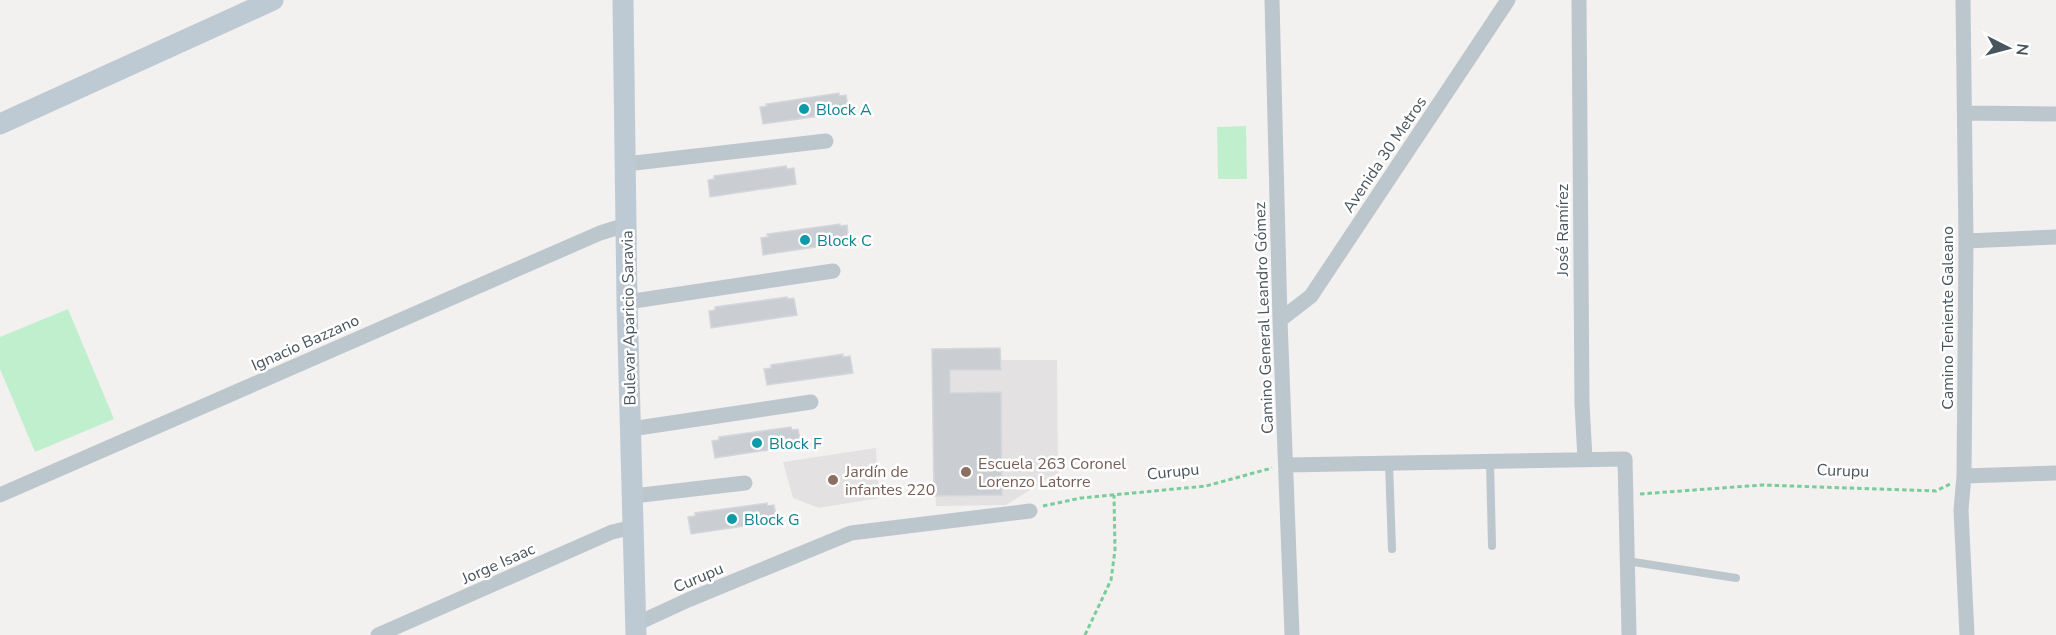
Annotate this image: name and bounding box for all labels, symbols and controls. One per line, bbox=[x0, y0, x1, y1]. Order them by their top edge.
north arrow bbox=[1978, 18, 2038, 78]
text: N bbox=[2010, 42, 2033, 57]
street label: Avenida 30 Metros bbox=[1338, 92, 1432, 217]
place label: Block A bbox=[816, 99, 872, 121]
marker: Block A bbox=[797, 102, 811, 116]
street label: José Ramírez bbox=[1552, 184, 1574, 277]
street label: Camino General Leandro Gómez bbox=[1249, 202, 1279, 434]
street label: Camino Teniente Galeano bbox=[1937, 226, 1959, 410]
street label: Bulevar Aparicio Saravia bbox=[616, 230, 642, 406]
place label: Block C bbox=[817, 230, 872, 252]
marker: Block C bbox=[798, 233, 812, 247]
street label: Ignacio Bazzano bbox=[248, 309, 363, 376]
place label: Block F bbox=[769, 433, 822, 455]
marker: Block F bbox=[750, 436, 764, 450]
place label: Escuela 263 Coronel Lorenzo Latorre bbox=[978, 453, 1126, 493]
street label: Curupu bbox=[1146, 458, 1200, 486]
street label: Curupu bbox=[1816, 459, 1870, 483]
place label: Jardín de infantes 220 bbox=[844, 461, 935, 501]
marker: Escuela 263 Coronel Lorenzo Latorre bbox=[959, 465, 973, 479]
marker: Jardín de infantes 220 bbox=[826, 473, 840, 487]
place label: Block G bbox=[744, 509, 800, 531]
marker: Block G bbox=[725, 512, 739, 526]
street label: Jorge Isaac bbox=[457, 538, 539, 590]
street label: Curupu bbox=[670, 558, 727, 598]

